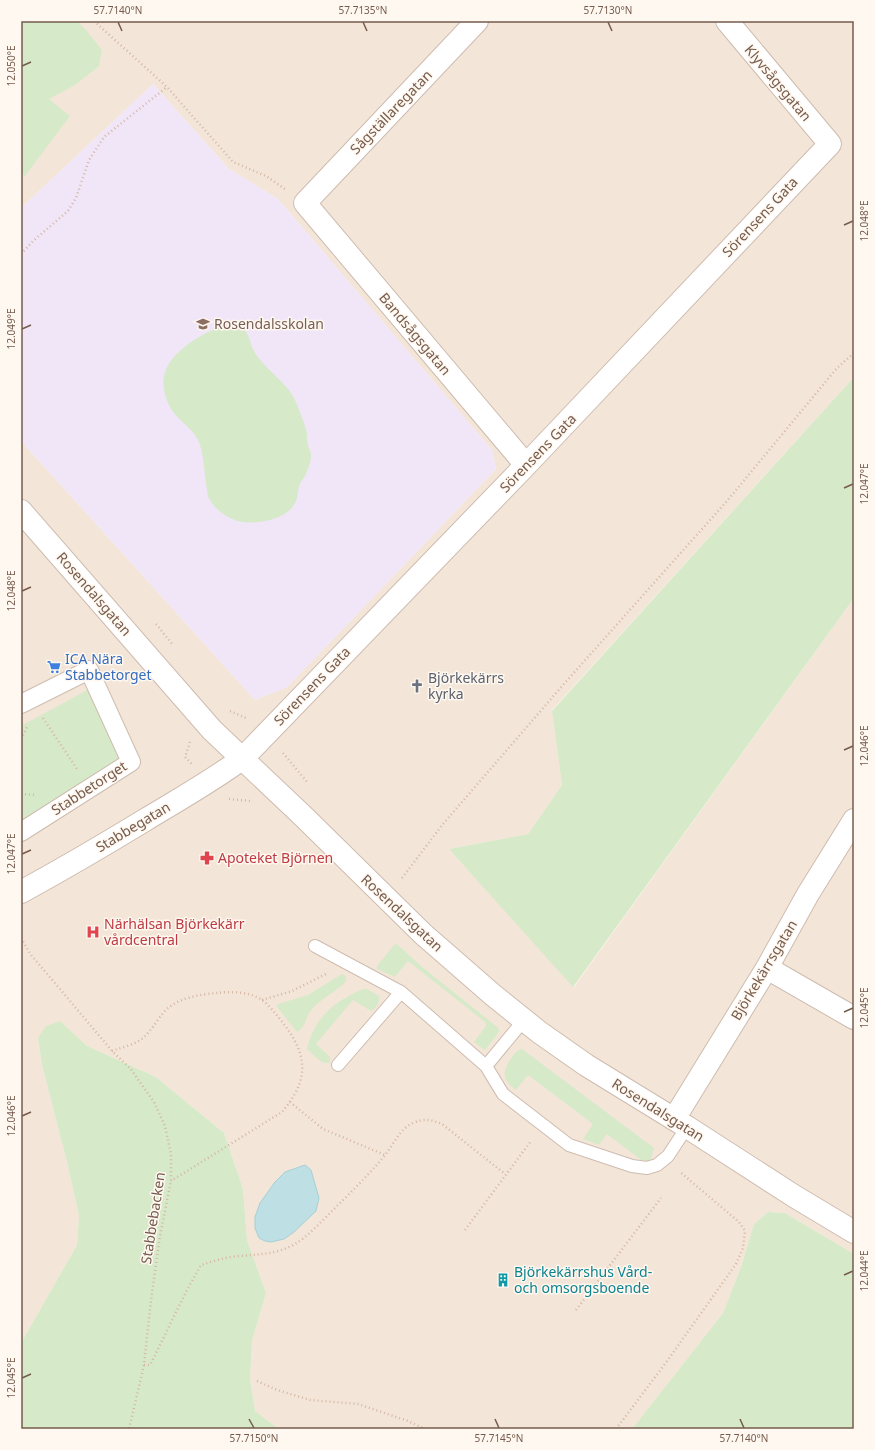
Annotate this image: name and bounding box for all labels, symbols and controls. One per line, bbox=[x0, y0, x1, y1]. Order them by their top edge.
text: 57.7140°N bbox=[94, 3, 142, 17]
text: 57.7135°N bbox=[339, 3, 387, 17]
text: 57.7130°N bbox=[584, 3, 632, 17]
street label: Klyvsågsgatan bbox=[741, 40, 816, 125]
text: 12.050°E bbox=[4, 45, 18, 87]
street label: Sågställaregatan bbox=[346, 65, 436, 158]
street label: Sörensens Gata bbox=[718, 173, 802, 261]
text: 12.048°E bbox=[857, 200, 871, 242]
street label: Bandsågsgatan bbox=[375, 288, 455, 379]
text: 12.049°E bbox=[4, 308, 18, 350]
place label: Rosendalsskolan bbox=[214, 314, 324, 333]
school or university icon: Rosendalsskolan bbox=[195, 316, 211, 332]
street label: Sörensens Gata bbox=[495, 409, 580, 496]
text: 12.047°E bbox=[857, 463, 871, 505]
street label: Rosendalsgatan bbox=[53, 548, 136, 640]
text: 12.048°E bbox=[4, 570, 18, 612]
street label: Sörensens Gata bbox=[269, 642, 354, 729]
place label: ICA Nära Stabbetorget bbox=[65, 649, 151, 684]
supermarket icon: ICA Nära Stabbetorget bbox=[46, 659, 62, 675]
place label: Björkekärrs kyrka bbox=[428, 668, 504, 703]
church icon: Björkekärrs kyrka bbox=[409, 678, 425, 694]
text: 12.046°E bbox=[857, 725, 871, 767]
street label: Stabbetorget bbox=[47, 756, 130, 819]
street label: Stabbegatan bbox=[92, 797, 174, 856]
text: 12.047°E bbox=[4, 833, 18, 875]
place label: Apoteket Björnen bbox=[218, 848, 333, 867]
pharmacy icon: Apoteket Björnen bbox=[199, 850, 215, 866]
street label: Rosendalsgatan bbox=[357, 870, 447, 955]
place label: Närhälsan Björkekärr vårdcentral bbox=[104, 914, 245, 949]
street label: Björkekärrsgatan bbox=[726, 916, 801, 1023]
hospital icon: Närhälsan Björkekärr vårdcentral bbox=[85, 924, 101, 940]
text: 12.045°E bbox=[857, 987, 871, 1029]
street label: Rosendalsgatan bbox=[609, 1074, 708, 1146]
text: 12.046°E bbox=[4, 1095, 18, 1137]
street label: Stabbebacken bbox=[136, 1171, 169, 1265]
text: 12.044°E bbox=[857, 1250, 871, 1292]
place label: Björkekärrshus Vård- och omsorgsboende bbox=[514, 1262, 652, 1297]
building icon: Björkekärrshus Vård- och omsorgsboende bbox=[495, 1272, 511, 1288]
text: 12.045°E bbox=[4, 1357, 18, 1399]
text: 57.7150°N bbox=[230, 1431, 278, 1445]
text: 57.7145°N bbox=[475, 1431, 523, 1445]
text: 57.7140°N bbox=[720, 1431, 768, 1445]

